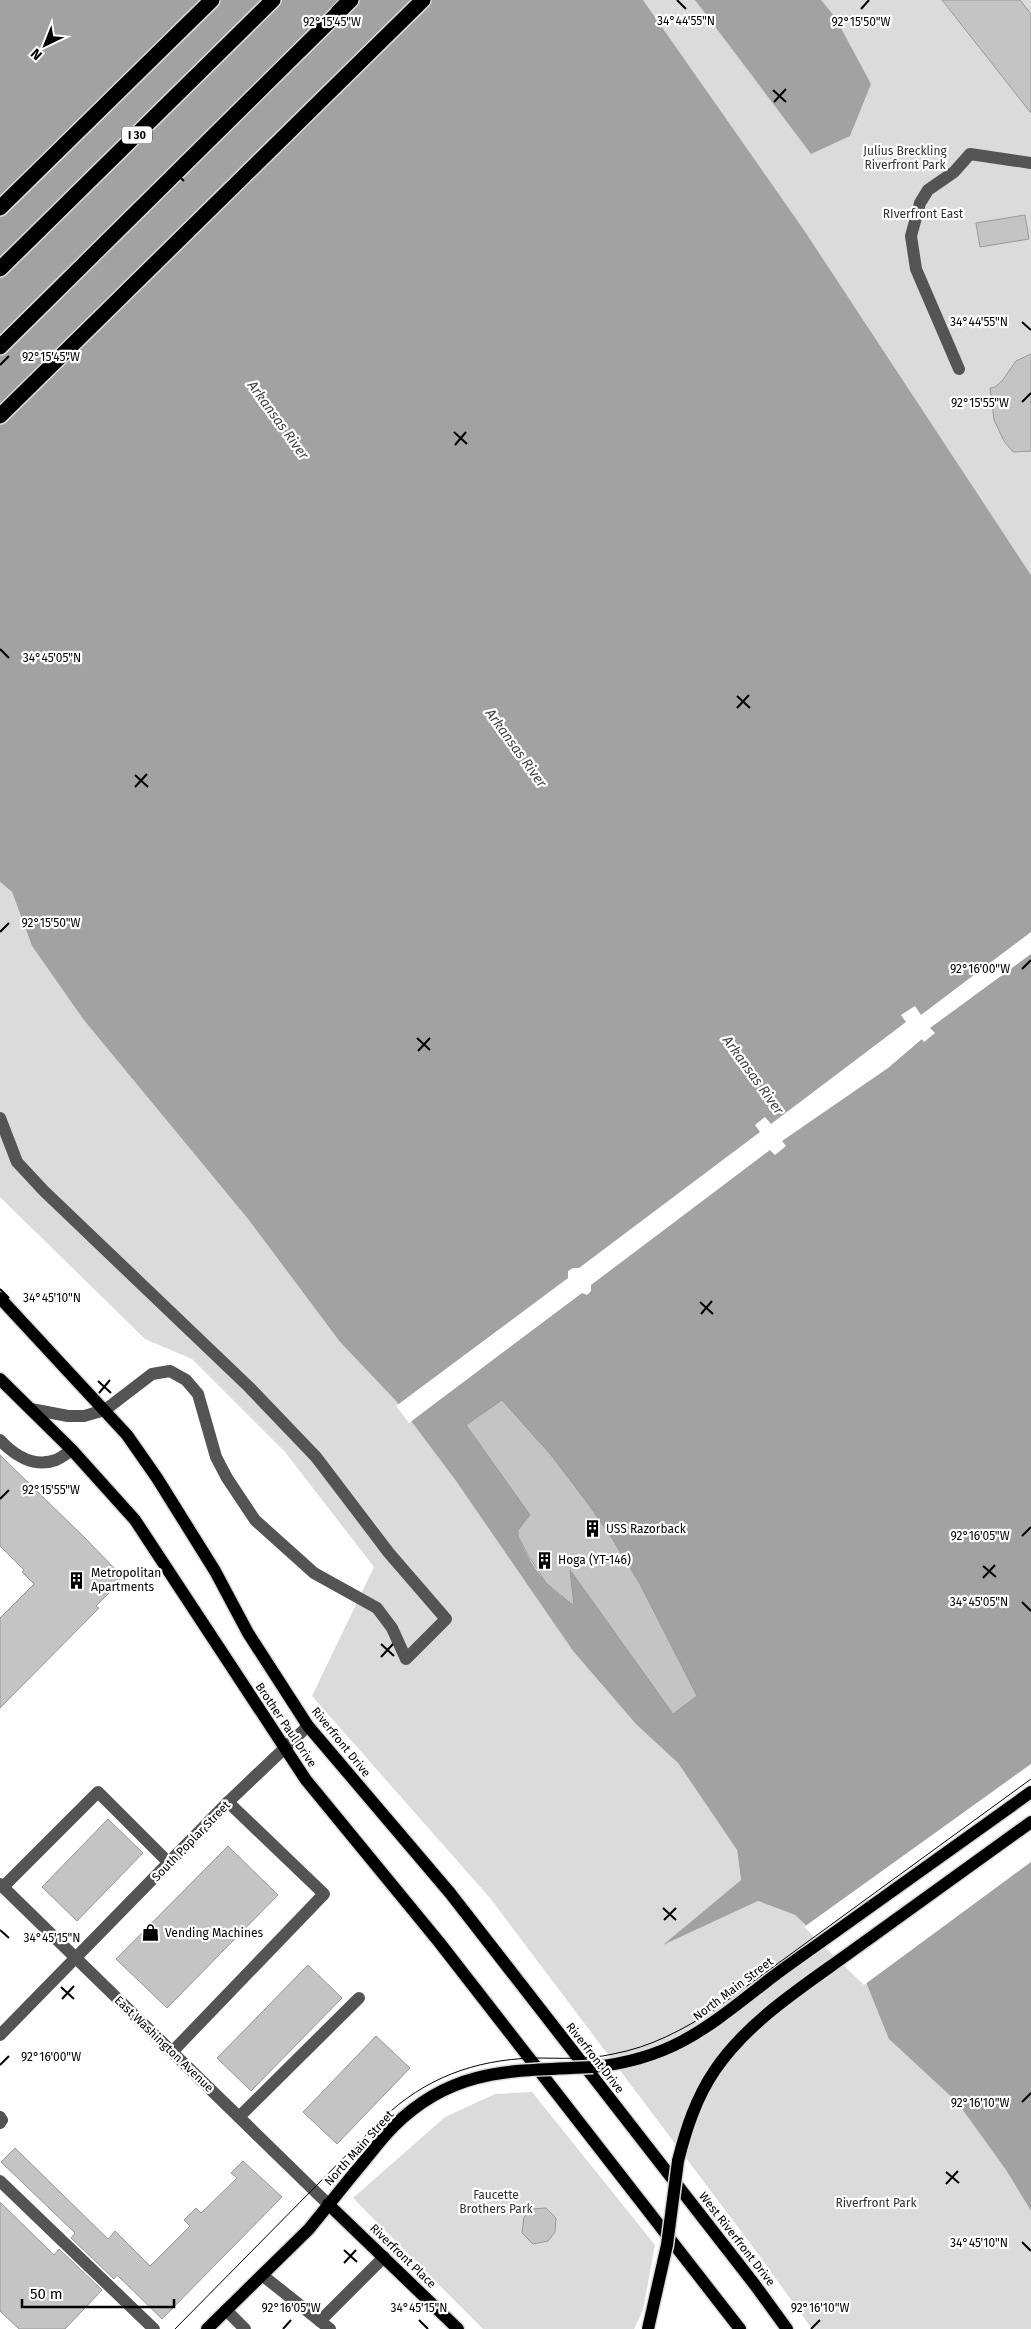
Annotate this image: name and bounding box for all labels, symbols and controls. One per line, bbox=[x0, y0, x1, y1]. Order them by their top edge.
text: 34°44'55"N bbox=[657, 14, 715, 28]
text: 92°15'45"W bbox=[303, 15, 361, 29]
text: 92°15'50"W bbox=[831, 15, 891, 29]
north arrow bbox=[20, 20, 70, 70]
text: N bbox=[27, 45, 46, 64]
road number: I 30 bbox=[122, 126, 152, 144]
park label: Julius Breckling Riverfront Park bbox=[863, 144, 947, 172]
park label: RIverfront East bbox=[883, 207, 964, 221]
text: 34°44'55"N bbox=[950, 315, 1008, 329]
text: 92°15'45"W bbox=[22, 350, 80, 364]
water label: Arkansas River bbox=[243, 377, 313, 463]
text: 92°15'55"W bbox=[951, 396, 1009, 410]
text: 34°45'05"N bbox=[23, 651, 81, 665]
water label: Arkansas River bbox=[481, 705, 551, 791]
text: 92°15'50"W bbox=[21, 916, 81, 930]
text: 92°16'00"W bbox=[950, 962, 1010, 976]
water label: Arkansas River bbox=[718, 1032, 788, 1118]
text: 34°45'10"N bbox=[23, 1291, 81, 1305]
text: 92°15'55"W bbox=[22, 1483, 80, 1497]
building icon: USS Razorback bbox=[582, 1519, 602, 1539]
place label: USS Razorback bbox=[606, 1522, 687, 1536]
text: 92°16'05"W bbox=[950, 1529, 1010, 1543]
building icon: Hoga (YT-146) bbox=[534, 1550, 554, 1570]
place label: Hoga (YT-146) bbox=[558, 1553, 631, 1567]
place label: Metropolitan Apartments bbox=[91, 1566, 161, 1594]
building icon: Metropolitan Apartments bbox=[67, 1570, 87, 1590]
text: 34°45'05"N bbox=[950, 1595, 1008, 1609]
street label: Brother Paul Drive bbox=[253, 1680, 319, 1770]
street label: Riverfront Drive bbox=[309, 1704, 373, 1780]
street label: South Poplar Street bbox=[149, 1797, 233, 1884]
shop icon: Vending Machines bbox=[141, 1923, 161, 1943]
place label: Vending Machines bbox=[165, 1926, 264, 1940]
text: 34°45'15"N bbox=[24, 1931, 80, 1945]
street label: North Main Street bbox=[690, 1954, 776, 2024]
street label: East Washington Avenue bbox=[112, 1993, 216, 2095]
street label: Riverfront Drive bbox=[563, 2020, 627, 2096]
text: 92°16'00"W bbox=[21, 2050, 81, 2064]
text: 92°16'10"W bbox=[951, 2096, 1009, 2110]
street label: North Main Street bbox=[322, 2107, 397, 2189]
park label: Faucette Brothers Park bbox=[459, 2188, 534, 2216]
street label: West Riverfront Drive bbox=[696, 2189, 778, 2289]
park label: Riverfront Park bbox=[835, 2196, 917, 2210]
street label: Riverfront Place bbox=[367, 2221, 439, 2291]
text: 34°45'10"N bbox=[950, 2236, 1008, 2250]
scale bar bbox=[22, 2276, 175, 2308]
text: 50 m bbox=[30, 2285, 63, 2303]
text: 92°16'05"W bbox=[261, 2301, 321, 2315]
text: 34°45'15"N bbox=[391, 2301, 447, 2315]
text: 92°16'10"W bbox=[791, 2301, 849, 2315]

